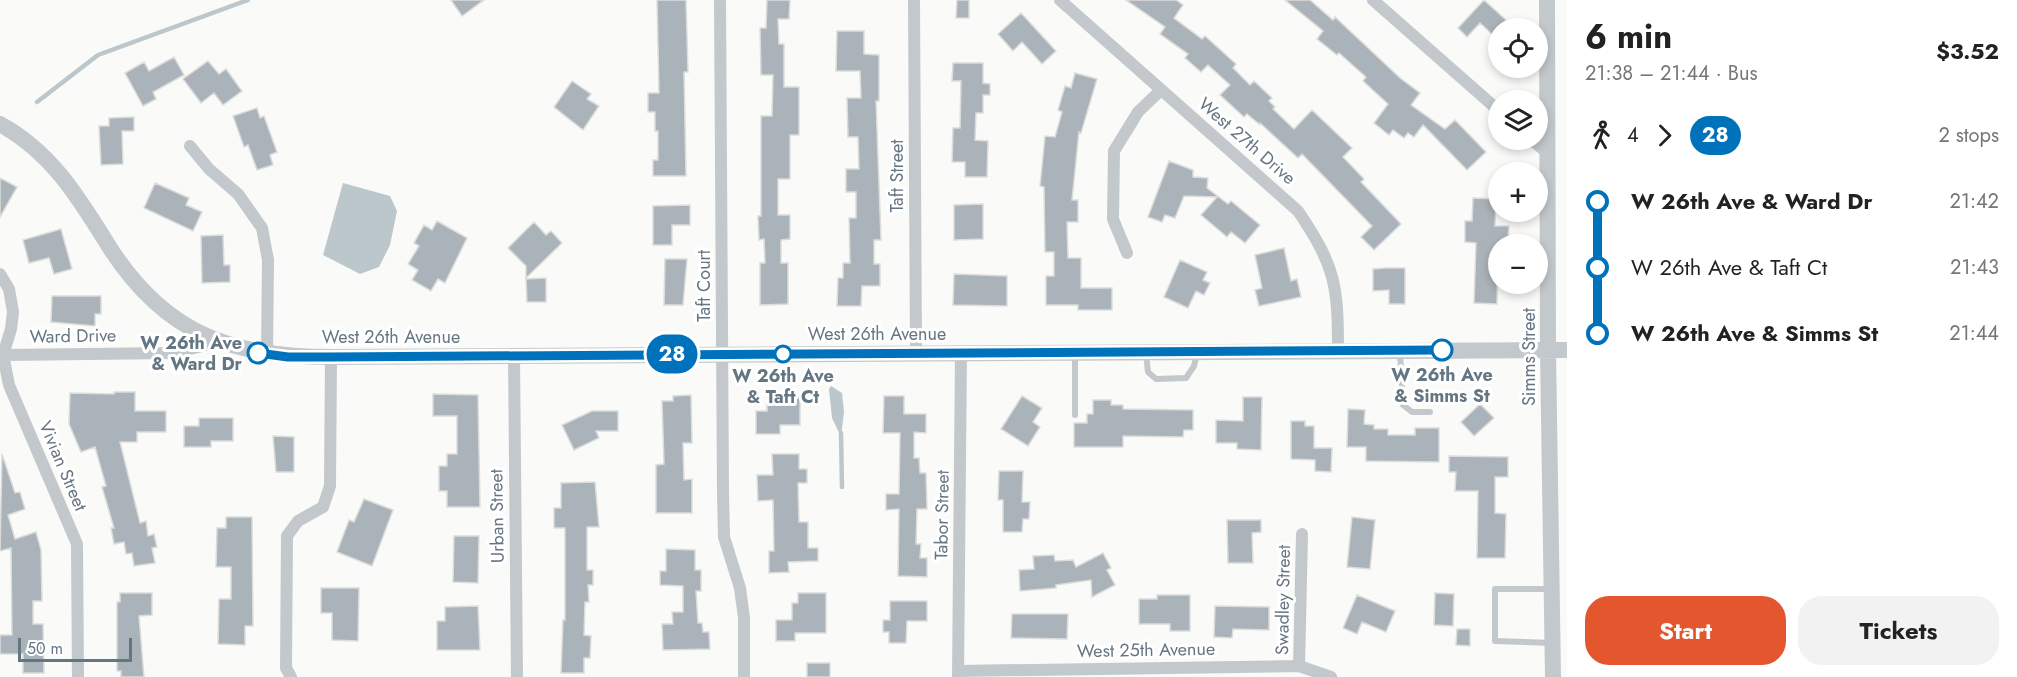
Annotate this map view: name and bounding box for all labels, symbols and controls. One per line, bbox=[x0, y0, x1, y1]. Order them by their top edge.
text: 6 min bbox=[1585, 13, 1672, 60]
map controls bbox=[1488, 18, 1548, 294]
button: locate bbox=[1488, 18, 1548, 78]
text: $3.52 bbox=[1936, 35, 1999, 67]
text: 21:38 – 21:44 · Bus bbox=[1585, 59, 1757, 88]
button: layers bbox=[1488, 90, 1548, 150]
street label: West 27th Drive bbox=[1193, 91, 1301, 191]
icon: walk bbox=[1585, 119, 1618, 152]
icon: forward bbox=[1648, 119, 1681, 152]
text: 28 bbox=[1702, 120, 1729, 150]
text: 4 bbox=[1627, 121, 1639, 150]
text: 2 stops bbox=[1938, 121, 1999, 150]
street label: Taft Street bbox=[884, 139, 910, 213]
button: + bbox=[1488, 162, 1548, 222]
text: W 26th Ave & Ward Dr bbox=[1631, 185, 1872, 217]
text: 21:42 bbox=[1950, 187, 1999, 216]
button: − bbox=[1488, 234, 1548, 294]
street label: Taft Court bbox=[691, 249, 717, 322]
text: W 26th Ave & Taft Ct bbox=[1631, 251, 1827, 283]
text: 21:43 bbox=[1950, 253, 1999, 282]
street label: Simms Street bbox=[1516, 307, 1542, 406]
text: W 26th Ave & Simms St bbox=[1631, 317, 1878, 349]
text: 21:44 bbox=[1949, 319, 1999, 348]
street label: West 26th Avenue bbox=[808, 321, 946, 347]
street label: Ward Drive bbox=[30, 322, 116, 350]
street label: West 26th Avenue bbox=[322, 324, 460, 350]
place label: W 26th Ave & Ward Dr bbox=[140, 330, 243, 377]
line badge: 28 bbox=[645, 334, 699, 374]
text: 28 bbox=[659, 339, 685, 369]
marker: W 26th Ave & Simms St bbox=[1431, 339, 1453, 361]
marker: W 26th Ave & Ward Dr bbox=[247, 342, 269, 364]
marker: W 26th Ave & Taft Ct bbox=[774, 345, 792, 363]
place label: W 26th Ave & Simms St bbox=[1391, 362, 1493, 409]
place label: W 26th Ave & Taft Ct bbox=[732, 363, 834, 410]
street label: Vivian Street bbox=[32, 417, 94, 516]
street label: Urban Street bbox=[483, 468, 511, 563]
street label: Tabor Street bbox=[928, 469, 956, 560]
street label: Swadley Street bbox=[1269, 544, 1297, 655]
button: Start bbox=[1585, 596, 1786, 665]
button: Tickets bbox=[1798, 596, 1999, 665]
scale bar bbox=[18, 635, 132, 662]
street label: West 25th Avenue bbox=[1077, 636, 1215, 664]
text: 50 m bbox=[27, 637, 63, 660]

